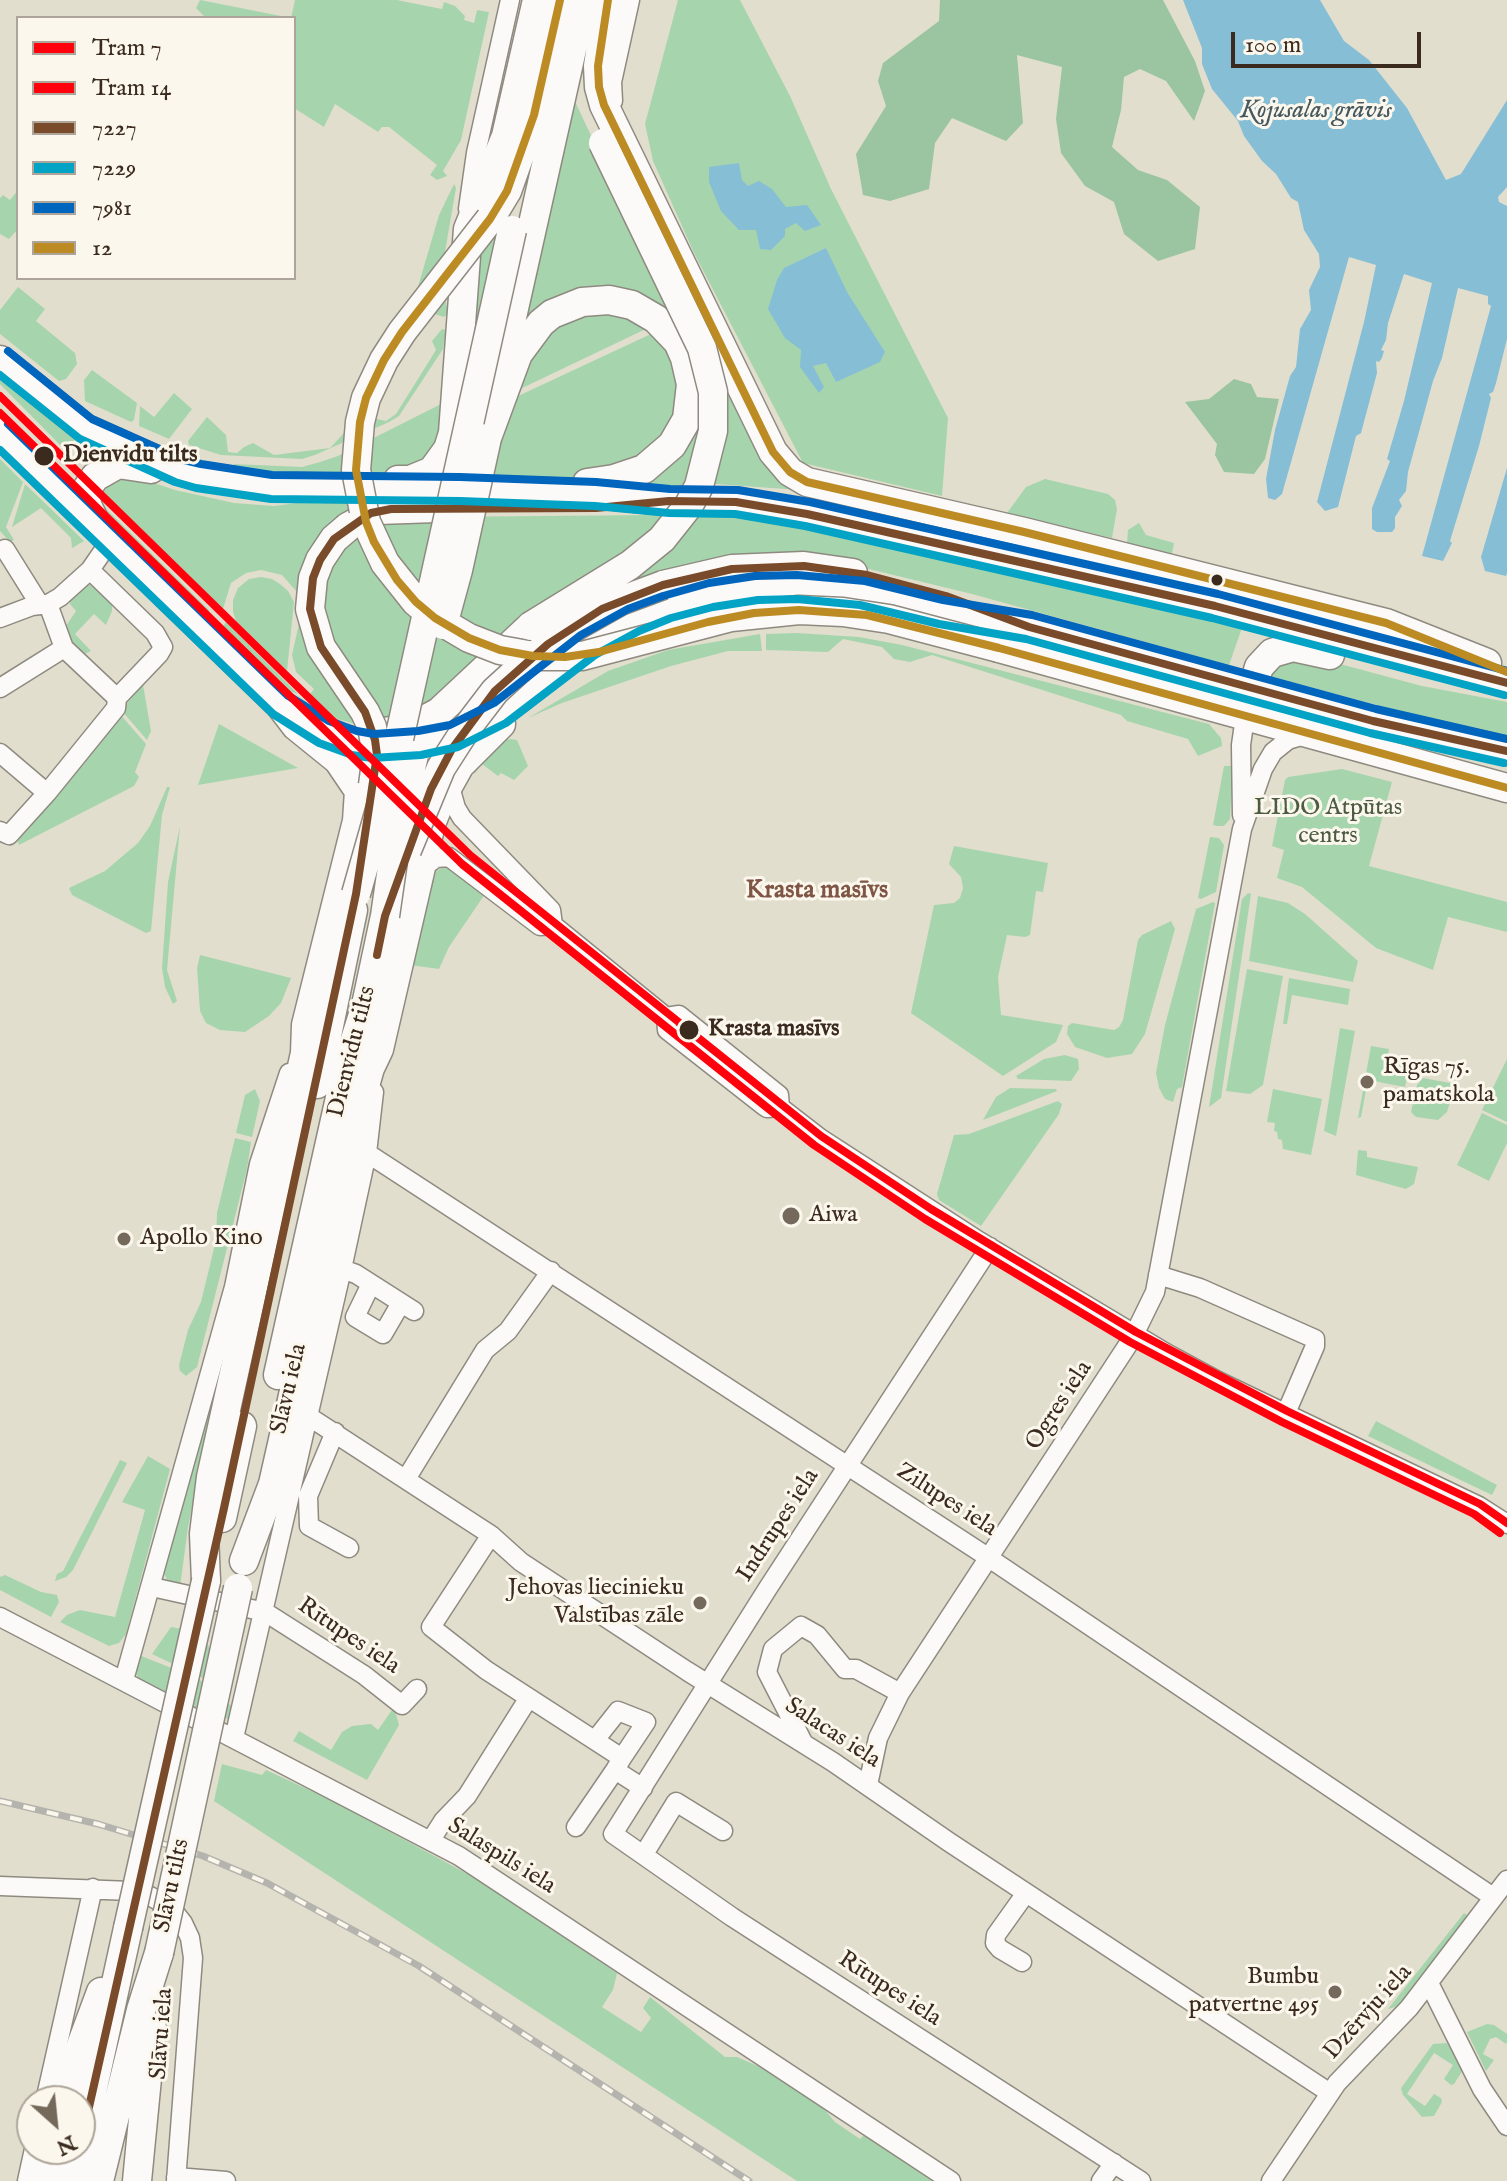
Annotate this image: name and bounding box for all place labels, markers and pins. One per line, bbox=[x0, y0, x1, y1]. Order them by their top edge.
place label: Dienvidu tilts bbox=[63, 442, 197, 470]
marker: Dienvidu tilts bbox=[32, 444, 56, 468]
unlabelled marker bbox=[1209, 572, 1225, 588]
place label: Krasta masīvs bbox=[708, 1016, 840, 1044]
marker: Krasta masīvs bbox=[677, 1018, 701, 1042]
place label: Rīgas 75. pamatskola bbox=[1383, 1054, 1494, 1110]
marker: Rīgas 75. pamatskola bbox=[1358, 1073, 1376, 1091]
place label: Aiwa bbox=[809, 1202, 858, 1230]
marker: Aiwa bbox=[780, 1205, 802, 1227]
place label: Apollo Kino bbox=[140, 1225, 263, 1253]
marker: Apollo Kino bbox=[115, 1230, 133, 1248]
place label: Jehovas liecinieku Valstības zāle bbox=[508, 1575, 684, 1631]
marker: Jehovas liecinieku Valstības zāle bbox=[691, 1594, 709, 1612]
place label: Bumbu patvertne 495 bbox=[1189, 1964, 1319, 2020]
marker: Bumbu patvertne 495 bbox=[1326, 1983, 1344, 2001]

